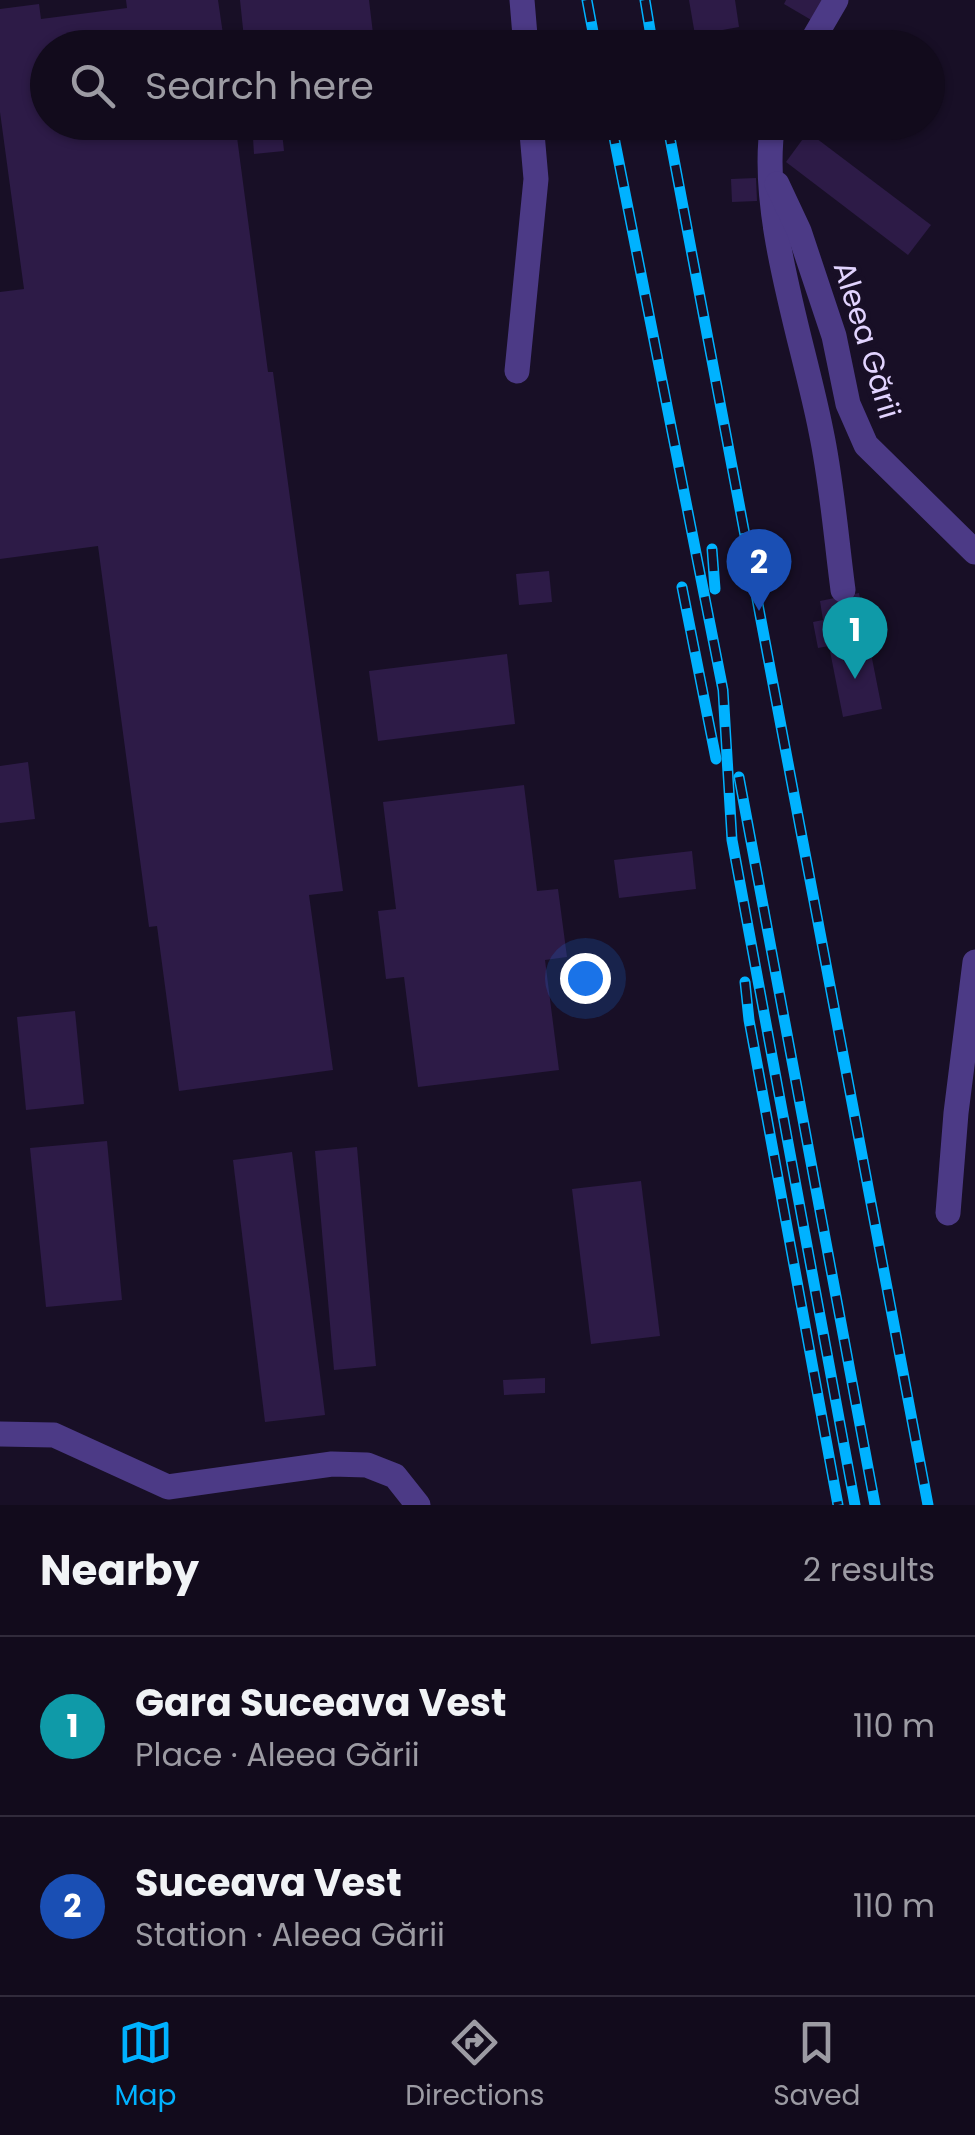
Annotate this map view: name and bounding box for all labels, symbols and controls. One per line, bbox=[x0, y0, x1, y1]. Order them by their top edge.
search box bbox=[30, 30, 945, 140]
icon: search bbox=[65, 58, 120, 113]
text: Search here bbox=[145, 59, 374, 112]
street label: Aleea Gării bbox=[823, 256, 911, 424]
pin: 2 bbox=[726, 528, 792, 611]
pin: 1 bbox=[822, 596, 888, 679]
your location bbox=[560, 953, 611, 1004]
text: Nearby bbox=[40, 1541, 199, 1600]
text: 2 results bbox=[803, 1547, 935, 1592]
text: Gara Suceava Vest bbox=[135, 1676, 507, 1729]
text: 1 bbox=[66, 1703, 79, 1748]
text: 110 m bbox=[853, 1703, 935, 1748]
text: Place · Aleea Gării bbox=[135, 1732, 420, 1777]
text: Suceava Vest bbox=[135, 1856, 402, 1909]
text: 2 bbox=[63, 1883, 82, 1928]
text: 110 m bbox=[853, 1883, 935, 1928]
text: Station · Aleea Gării bbox=[135, 1912, 445, 1957]
tab: Map bbox=[114, 2015, 176, 2117]
tab: Directions bbox=[405, 2015, 544, 2117]
tab: Saved bbox=[773, 2015, 861, 2117]

